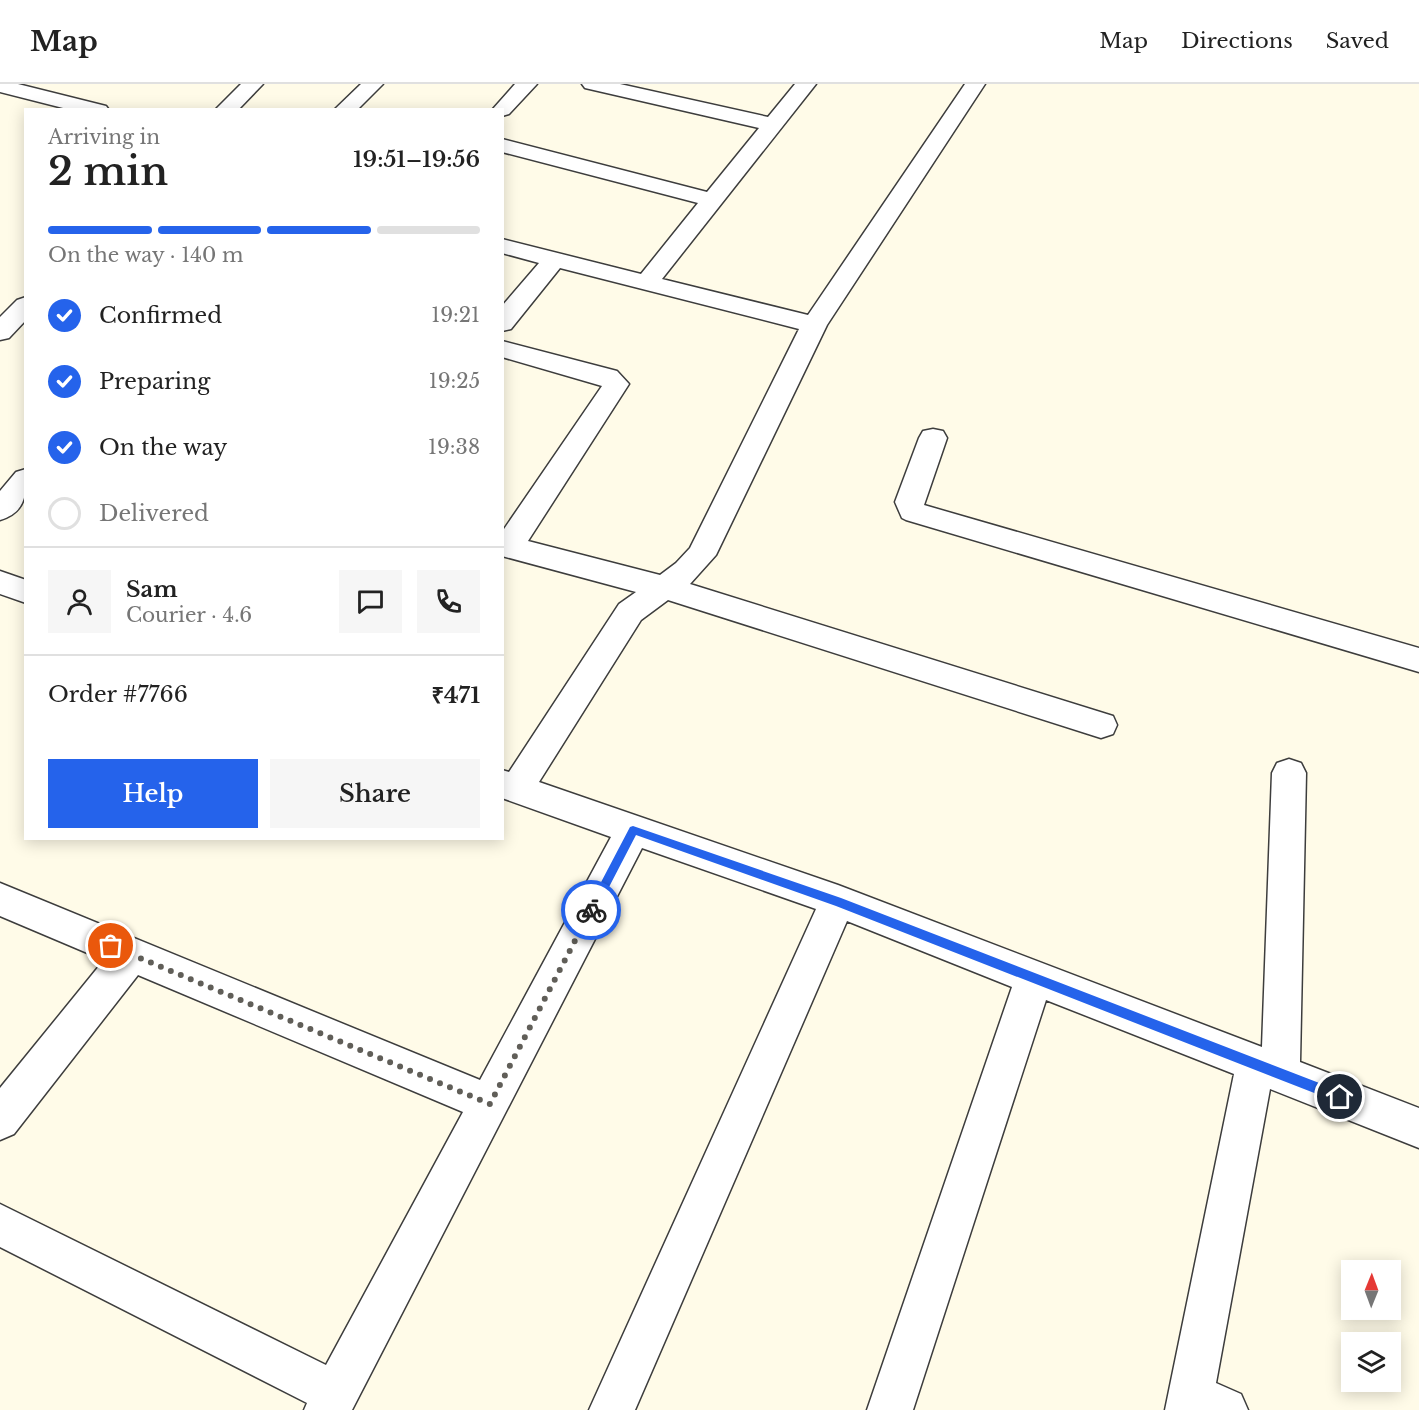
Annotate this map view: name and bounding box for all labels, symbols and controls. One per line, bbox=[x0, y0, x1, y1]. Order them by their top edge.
text: Map bbox=[30, 24, 98, 59]
text: Map bbox=[1099, 28, 1148, 54]
text: Directions bbox=[1181, 28, 1293, 54]
text: Saved bbox=[1326, 28, 1389, 54]
text: Arriving in bbox=[48, 125, 160, 149]
text: 19:51–19:56 bbox=[353, 146, 480, 173]
text: 2 min bbox=[48, 147, 168, 196]
text: On the way · 140 m bbox=[48, 243, 243, 267]
icon: check bbox=[48, 299, 81, 332]
text: Confirmed bbox=[99, 302, 222, 329]
text: 19:21 bbox=[431, 303, 480, 327]
icon: check bbox=[48, 365, 81, 398]
text: Preparing bbox=[99, 368, 210, 395]
text: 19:25 bbox=[429, 369, 480, 393]
icon: check bbox=[48, 431, 81, 464]
text: On the way bbox=[99, 434, 227, 461]
text: 19:38 bbox=[428, 435, 480, 459]
text: Delivered bbox=[99, 500, 209, 527]
button: person bbox=[48, 570, 111, 633]
button: chat bbox=[339, 570, 402, 633]
button: phone bbox=[417, 570, 480, 633]
text: Sam bbox=[126, 576, 178, 603]
text: Courier · 4.6 bbox=[126, 603, 252, 627]
text: Order #7766 bbox=[48, 681, 188, 708]
text: ₹471 bbox=[431, 682, 480, 709]
button: Help bbox=[48, 759, 258, 828]
button: Share bbox=[270, 759, 480, 828]
courier bbox=[561, 880, 621, 940]
icon: bike bbox=[575, 894, 608, 927]
pin bbox=[85, 920, 136, 971]
icon: bag bbox=[94, 929, 127, 962]
pin bbox=[1314, 1071, 1365, 1122]
icon: home bbox=[1323, 1080, 1356, 1113]
north arrow bbox=[1341, 1260, 1401, 1320]
map controls bbox=[1341, 1260, 1401, 1392]
button: layers bbox=[1341, 1332, 1401, 1392]

